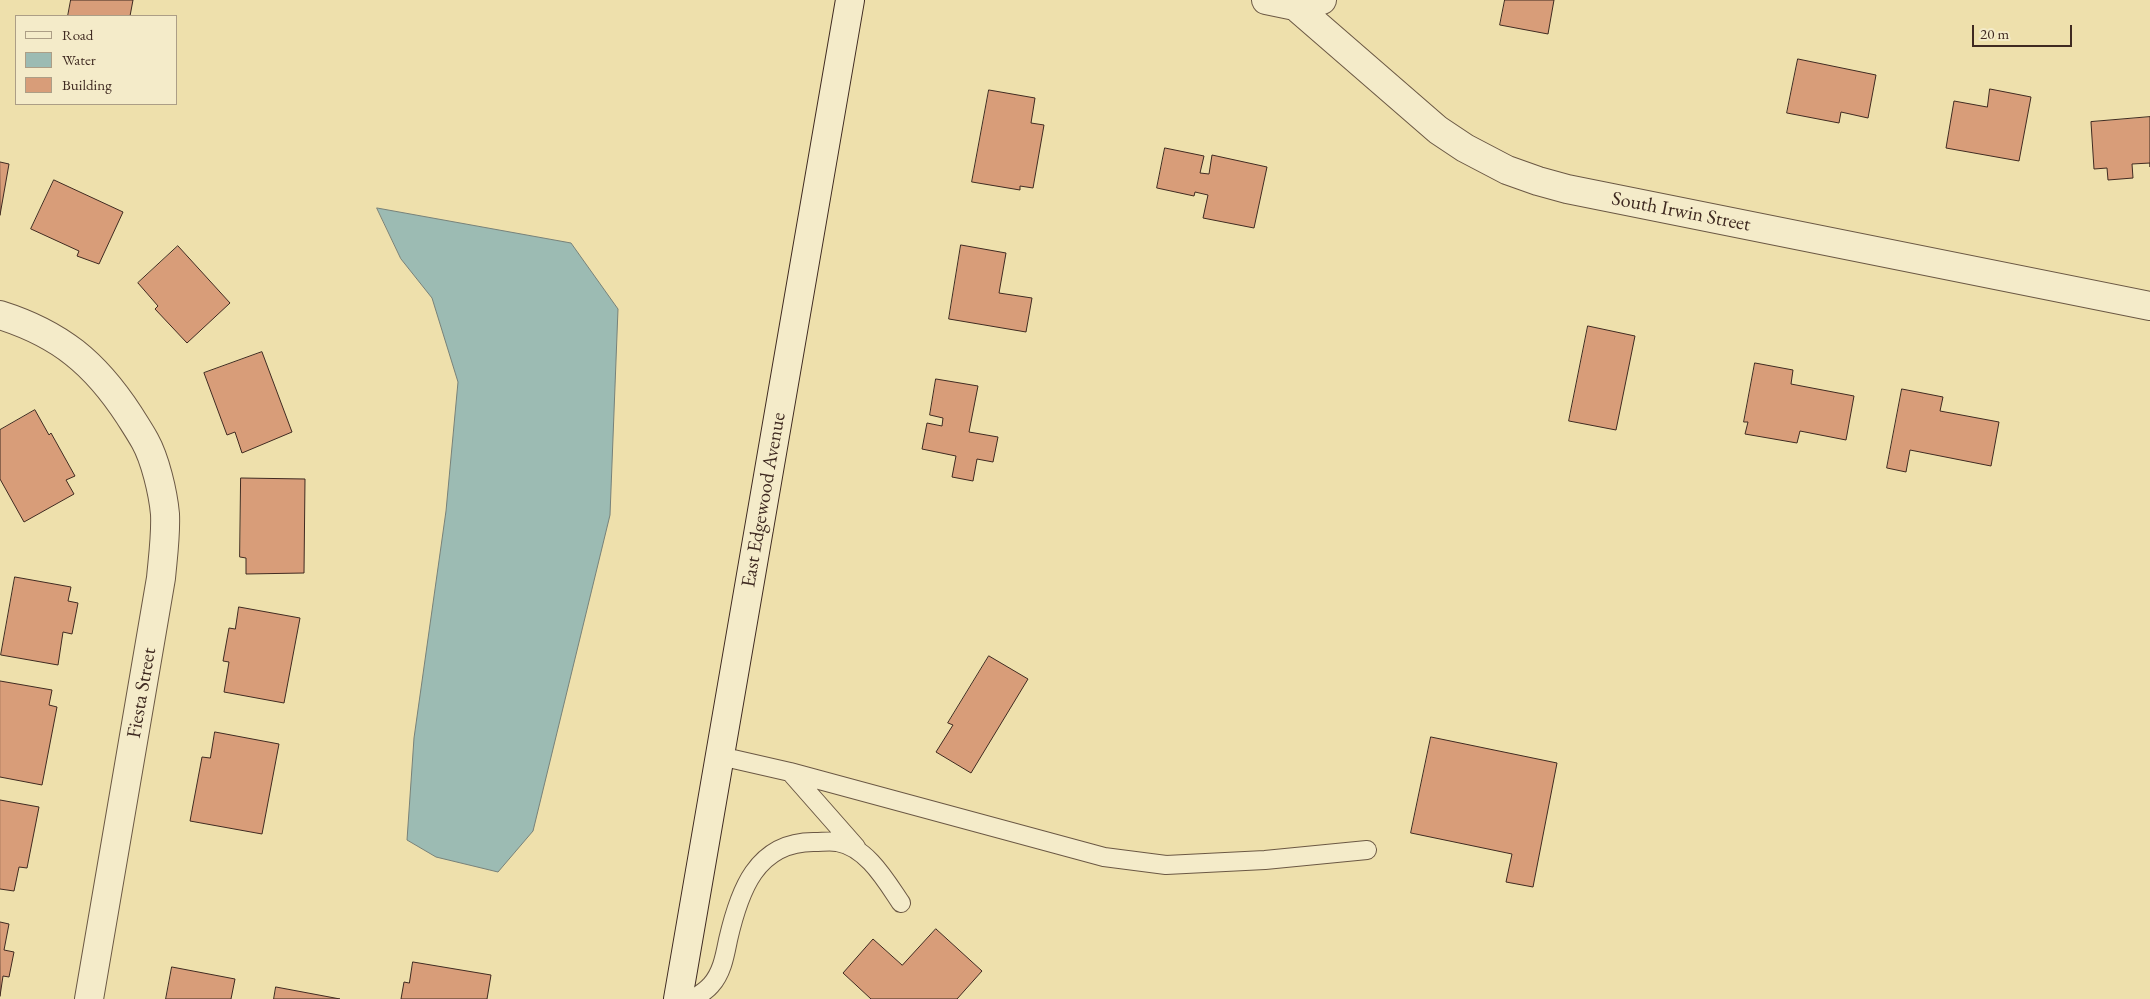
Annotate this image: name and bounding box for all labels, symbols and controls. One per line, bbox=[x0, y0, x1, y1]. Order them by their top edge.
legend bbox=[15, 15, 178, 105]
scale bar bbox=[1975, 15, 2075, 47]
text: 20 m bbox=[1980, 24, 2009, 43]
text: Road bbox=[62, 25, 93, 44]
text: Water bbox=[62, 50, 96, 69]
text: Building bbox=[62, 75, 112, 94]
street label: South Irwin Street bbox=[1610, 187, 1752, 237]
street label: East Edgewood Avenue bbox=[737, 411, 791, 589]
street label: Fiesta Street bbox=[122, 646, 162, 740]

